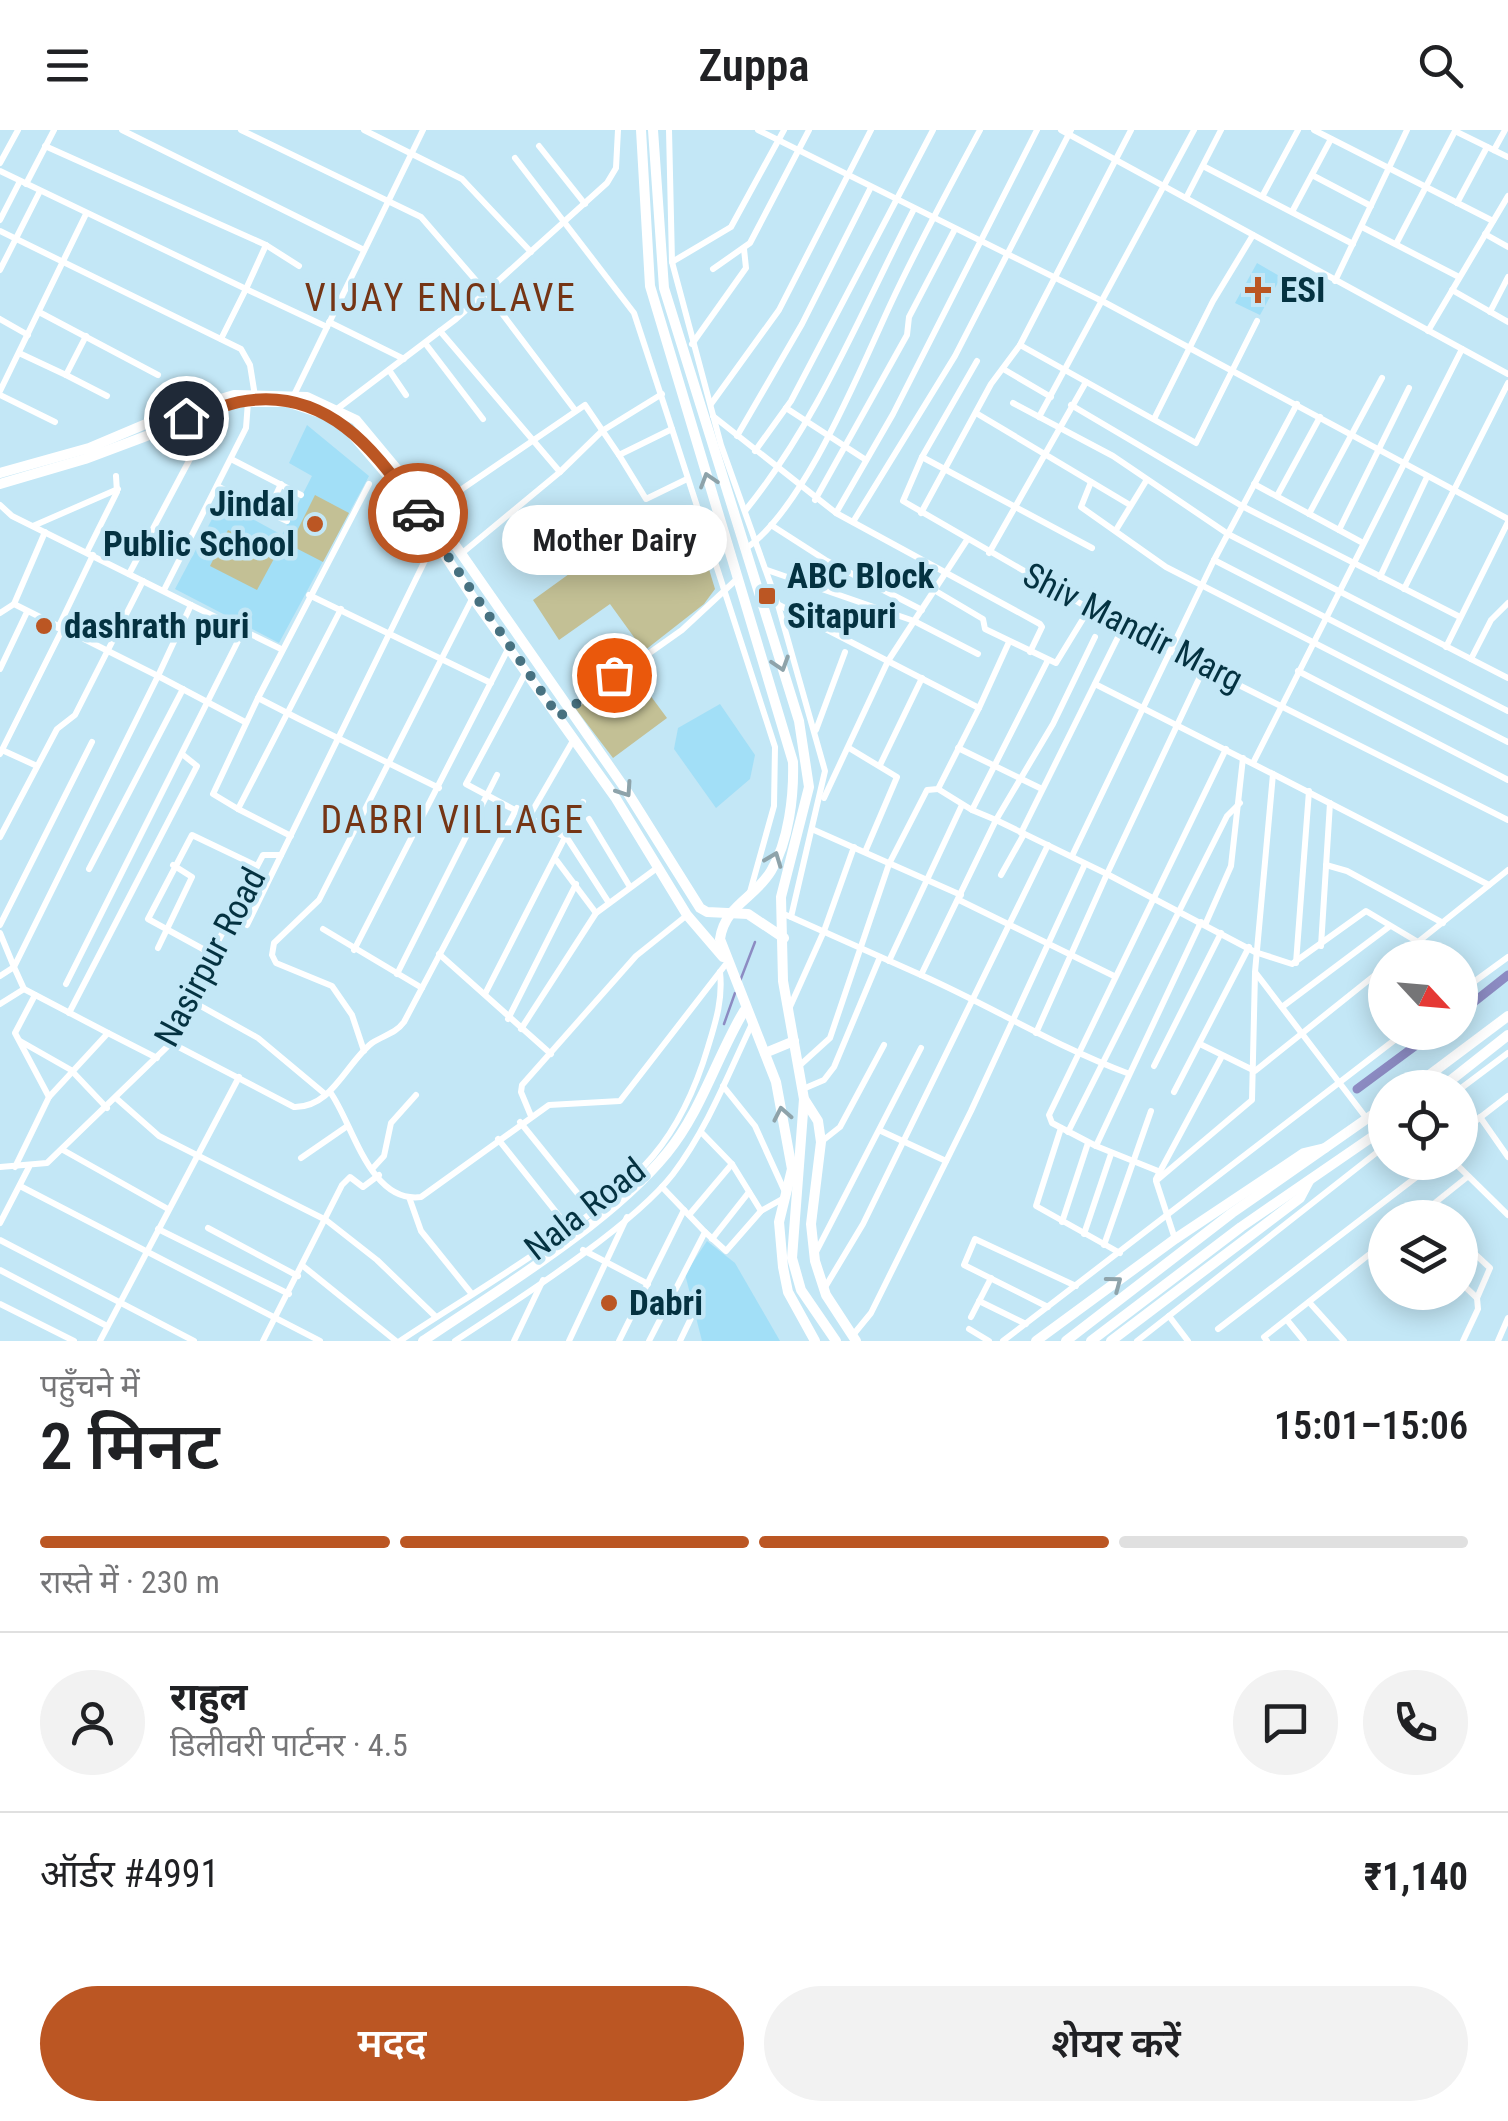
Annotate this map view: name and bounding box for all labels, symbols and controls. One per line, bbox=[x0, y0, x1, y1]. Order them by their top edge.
icon: menu bbox=[40, 38, 95, 93]
icon: search bbox=[1413, 38, 1468, 93]
text: Zuppa bbox=[698, 39, 810, 92]
place label: ESI bbox=[1280, 270, 1326, 311]
district label: VIJAY ENCLAVE bbox=[305, 276, 578, 320]
marker: ESI bbox=[1245, 277, 1271, 303]
pin bbox=[144, 376, 229, 461]
icon: home bbox=[159, 391, 214, 446]
courier bbox=[368, 463, 468, 563]
one-way arrow bbox=[699, 472, 720, 489]
place label: Jindal Public School bbox=[103, 484, 295, 565]
icon: car bbox=[391, 486, 446, 541]
callout: Mother Dairy bbox=[502, 505, 726, 575]
marker: Jindal Public School bbox=[304, 513, 326, 535]
text: Mother Dairy bbox=[532, 521, 697, 559]
street label: Shiv Mandir Marg bbox=[1016, 554, 1250, 700]
place label: ABC Block Sitapuri bbox=[787, 556, 935, 637]
marker: ABC Block Sitapuri bbox=[756, 585, 778, 607]
place label: dashrath puri bbox=[64, 606, 250, 647]
marker: dashrath puri bbox=[33, 615, 55, 637]
pin bbox=[572, 633, 657, 718]
icon: bag bbox=[587, 648, 642, 703]
one-way arrow bbox=[769, 655, 790, 672]
one-way arrow bbox=[613, 779, 632, 797]
district label: DABRI VILLAGE bbox=[320, 798, 586, 842]
one-way arrow bbox=[762, 851, 782, 869]
street label: Nasirpur Road bbox=[146, 861, 275, 1054]
north arrow bbox=[1368, 940, 1478, 1050]
map controls bbox=[1368, 940, 1478, 1310]
button: locate bbox=[1368, 1070, 1478, 1180]
one-way arrow bbox=[773, 1106, 794, 1123]
street label: Nala Road bbox=[517, 1150, 654, 1269]
button: layers bbox=[1368, 1200, 1478, 1310]
one-way arrow bbox=[1104, 1278, 1122, 1295]
place label: Dabri bbox=[629, 1283, 703, 1324]
marker: Dabri bbox=[598, 1292, 620, 1314]
text: पहुँचने में bbox=[40, 1367, 140, 1405]
text: 15:01–15:06 bbox=[1274, 1404, 1468, 1448]
text: 2 मिनट bbox=[40, 1409, 220, 1485]
text: रास्ते में · 230 m bbox=[40, 1563, 220, 1601]
button: person bbox=[40, 1670, 145, 1775]
button: chat bbox=[1233, 1670, 1338, 1775]
button: phone bbox=[1363, 1670, 1468, 1775]
text: राहुल bbox=[170, 1675, 247, 1719]
text: डिलीवरी पार्टनर · 4.5 bbox=[170, 1726, 408, 1764]
text: ऑर्डर #4991 bbox=[40, 1852, 219, 1896]
text: ₹1,140 bbox=[1364, 1855, 1468, 1899]
button: मदद bbox=[40, 1986, 744, 2101]
button: शेयर करें bbox=[764, 1986, 1468, 2101]

